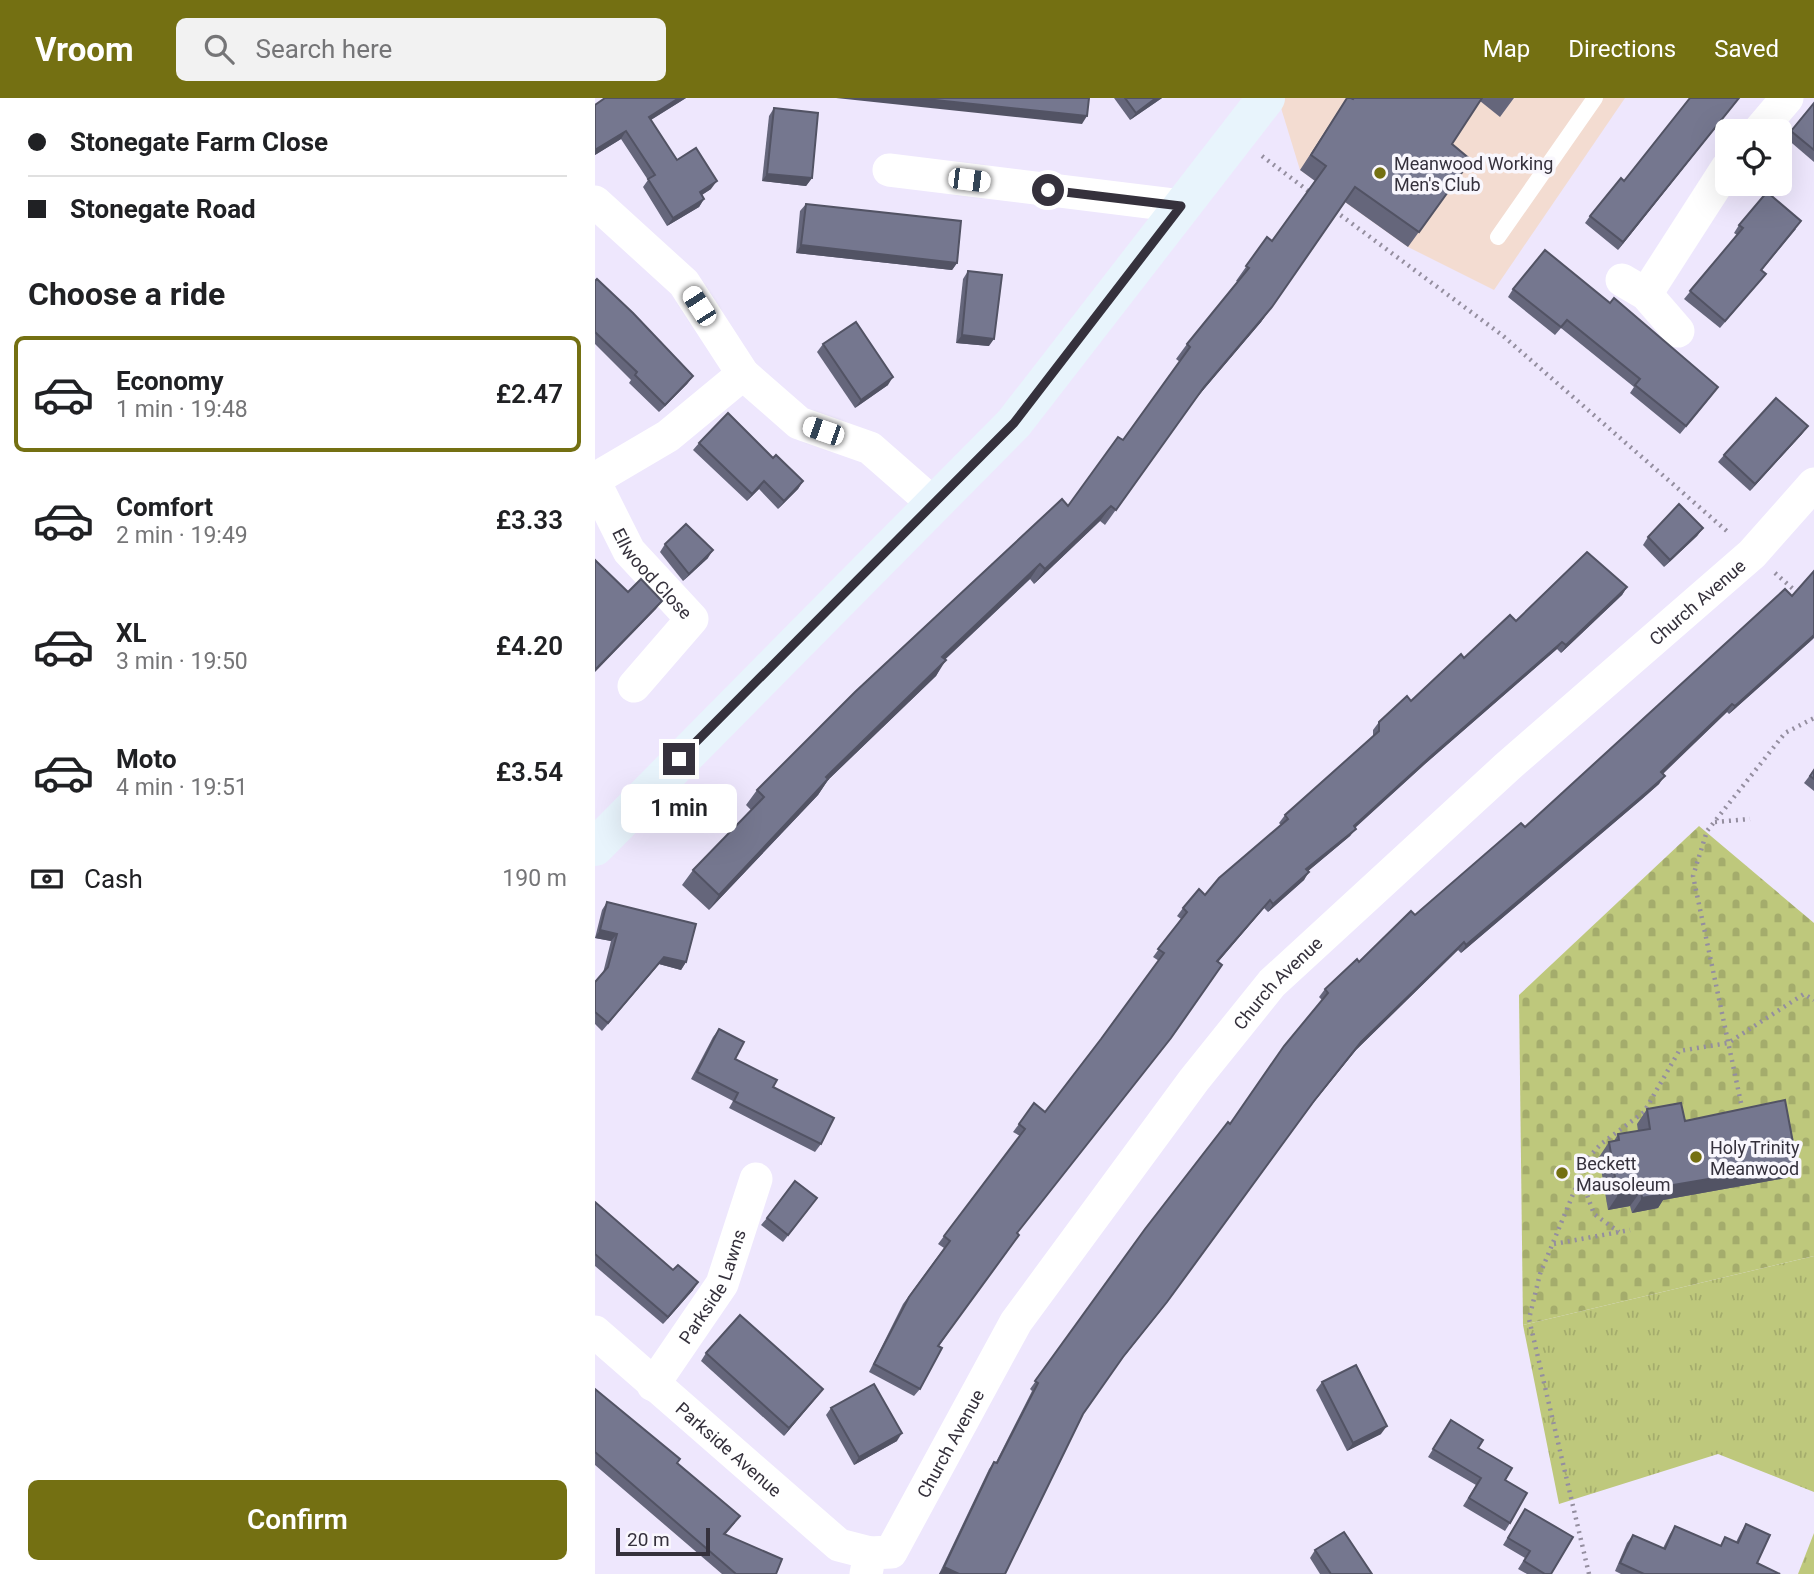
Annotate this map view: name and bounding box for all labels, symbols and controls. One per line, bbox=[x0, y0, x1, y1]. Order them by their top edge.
search box bbox=[176, 18, 666, 81]
text: Vroom bbox=[35, 30, 134, 69]
icon: search bbox=[200, 30, 238, 68]
text: Search here bbox=[256, 34, 392, 64]
text: Map bbox=[1483, 35, 1530, 63]
text: Directions bbox=[1568, 35, 1676, 63]
text: Saved bbox=[1714, 35, 1779, 63]
map controls bbox=[1715, 119, 1792, 196]
button: locate bbox=[1715, 119, 1792, 196]
text: Stonegate Farm Close bbox=[70, 127, 328, 157]
place label: Meanwood Working Men's Club bbox=[1394, 153, 1553, 195]
marker: Meanwood Working Men's Club bbox=[1372, 165, 1388, 181]
car bbox=[947, 167, 992, 193]
route start bbox=[1032, 174, 1064, 206]
text: Stonegate Road bbox=[70, 194, 256, 224]
text: Choose a ride bbox=[28, 275, 225, 313]
car bbox=[679, 283, 720, 329]
icon: car bbox=[32, 363, 95, 426]
text: Economy bbox=[116, 366, 223, 396]
text: £2.47 bbox=[496, 379, 563, 409]
text: 1 min · 19:48 bbox=[116, 396, 248, 423]
car bbox=[800, 414, 847, 448]
icon: car bbox=[32, 489, 95, 552]
text: Comfort bbox=[116, 492, 213, 522]
text: £3.33 bbox=[496, 505, 563, 535]
text: 2 min · 19:49 bbox=[116, 522, 248, 549]
street label: Ellwood Close bbox=[609, 524, 697, 623]
street label: Church Avenue bbox=[1645, 554, 1749, 649]
icon: car bbox=[32, 615, 95, 678]
text: XL bbox=[116, 618, 147, 648]
text: £4.20 bbox=[496, 631, 563, 661]
text: 3 min · 19:50 bbox=[116, 648, 248, 675]
icon: car bbox=[32, 741, 95, 804]
route end bbox=[663, 743, 695, 775]
text: Moto bbox=[116, 744, 177, 774]
text: £3.54 bbox=[496, 757, 563, 787]
text: 4 min · 19:51 bbox=[116, 774, 248, 801]
callout: 1 min bbox=[621, 784, 737, 832]
text: 1 min bbox=[650, 795, 708, 822]
icon: cash bbox=[28, 860, 66, 898]
text: Cash bbox=[84, 864, 143, 894]
text: 190 m bbox=[502, 865, 567, 892]
street label: Church Avenue bbox=[1229, 932, 1326, 1033]
place label: Holy Trinity Meanwood bbox=[1710, 1137, 1800, 1179]
marker: Holy Trinity Meanwood bbox=[1688, 1149, 1704, 1165]
place label: Beckett Mausoleum bbox=[1576, 1153, 1671, 1195]
marker: Beckett Mausoleum bbox=[1554, 1165, 1570, 1181]
street label: Parkside Lawns bbox=[674, 1227, 750, 1347]
street label: Church Avenue bbox=[912, 1386, 988, 1501]
street label: Parkside Avenue bbox=[672, 1397, 786, 1501]
button: Confirm bbox=[28, 1480, 567, 1560]
scale bar bbox=[616, 1525, 711, 1557]
text: 20 m bbox=[627, 1528, 670, 1551]

